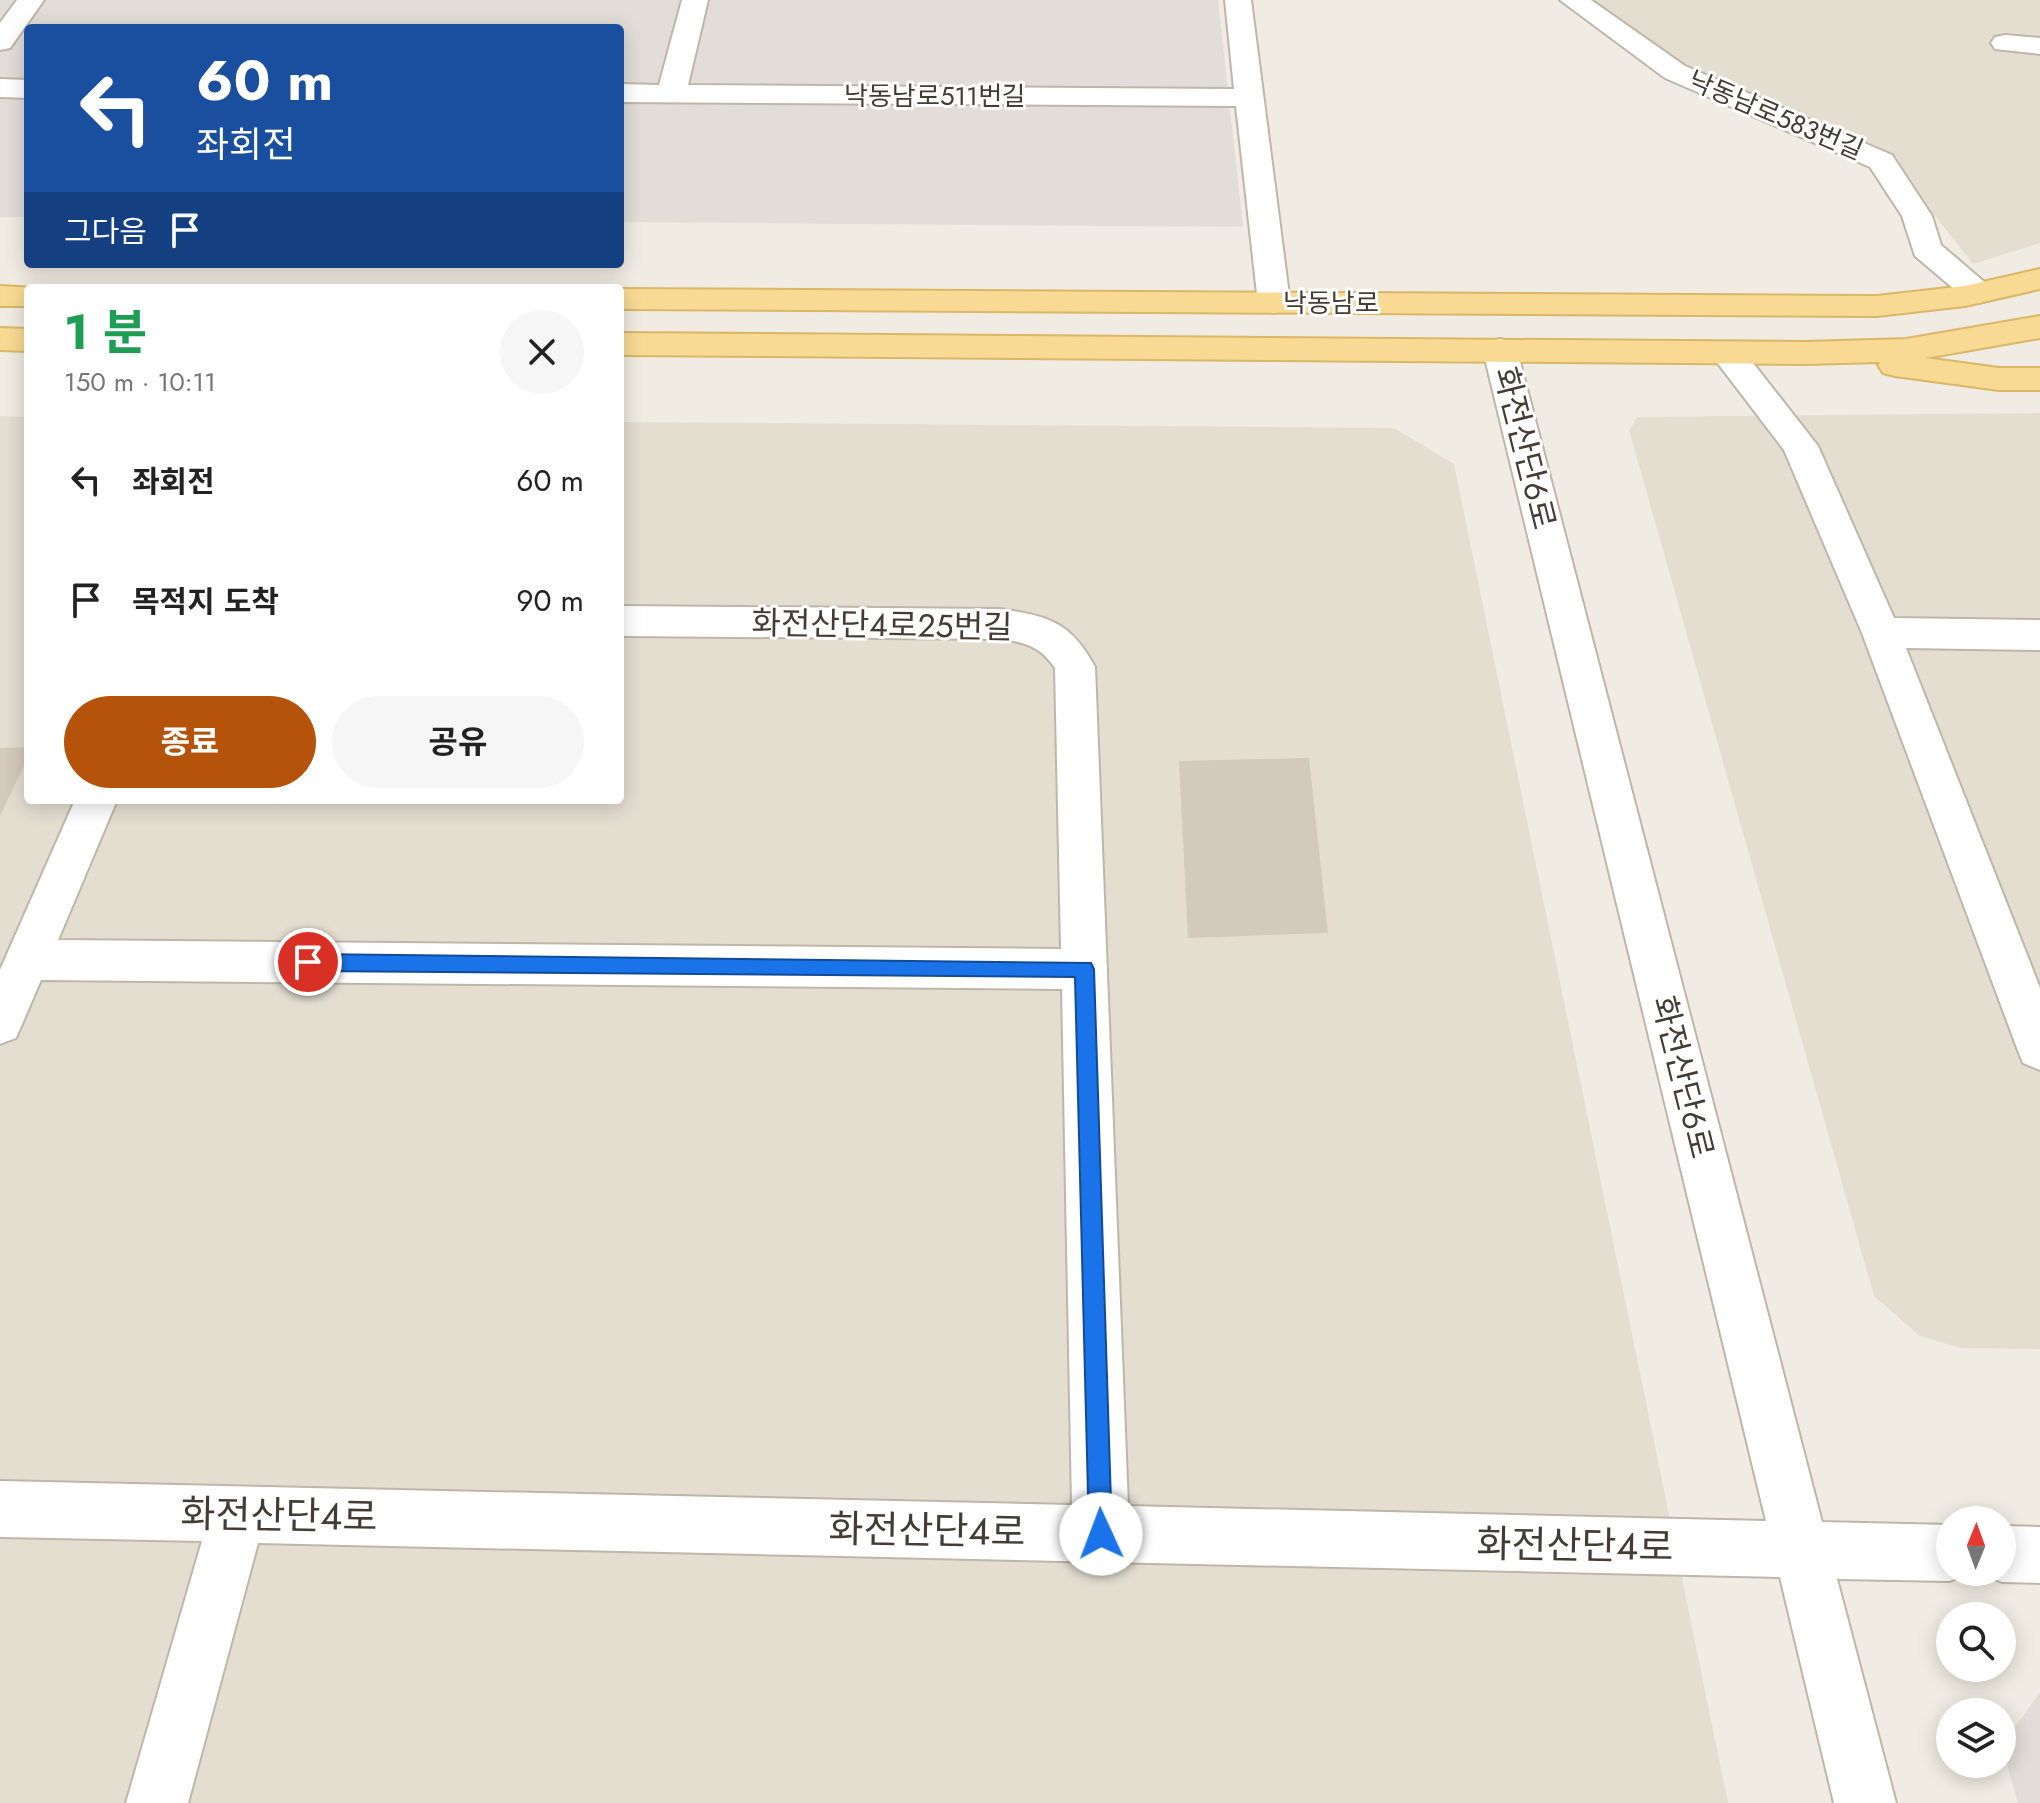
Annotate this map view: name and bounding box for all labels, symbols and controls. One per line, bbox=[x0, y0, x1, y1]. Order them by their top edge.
text: 60 m bbox=[196, 40, 333, 121]
icon: left bbox=[64, 56, 168, 160]
street label: 낙동남로583번길 bbox=[1683, 61, 1869, 169]
street label: 낙동남로511번길 bbox=[844, 77, 1026, 115]
text: 좌회전 bbox=[196, 118, 295, 170]
icon: arrive bbox=[163, 208, 207, 252]
text: 그다음 bbox=[64, 210, 147, 253]
street label: 낙동남로 bbox=[1283, 284, 1379, 322]
text: 1 분 bbox=[64, 298, 147, 367]
button: close bbox=[500, 310, 584, 394]
street label: 화전산단6로 bbox=[1483, 362, 1567, 534]
text: 150 m · 10:11 bbox=[64, 363, 216, 401]
icon: left bbox=[64, 458, 108, 502]
text: 60 m bbox=[516, 459, 584, 502]
text: 좌회전 bbox=[132, 460, 215, 503]
icon: arrive bbox=[64, 578, 108, 622]
text: 90 m bbox=[516, 579, 584, 622]
text: 목적지 도착 bbox=[132, 580, 279, 623]
street label: 화전산단4로25번길 bbox=[751, 600, 1013, 650]
button: 종료 bbox=[64, 696, 316, 788]
button: 공유 bbox=[332, 696, 584, 788]
pin bbox=[274, 928, 342, 996]
icon: arrive bbox=[286, 940, 330, 984]
street label: 화전산단6로 bbox=[1641, 991, 1725, 1163]
street label: 화전산단4로 bbox=[180, 1486, 378, 1544]
position arrow bbox=[1059, 1492, 1143, 1576]
street label: 화전산단4로 bbox=[828, 1501, 1026, 1559]
north arrow bbox=[1936, 1506, 2016, 1586]
map controls bbox=[1936, 1506, 2016, 1778]
street label: 화전산단4로 bbox=[1476, 1516, 1674, 1574]
button: search bbox=[1936, 1602, 2016, 1682]
button: layers bbox=[1936, 1698, 2016, 1778]

